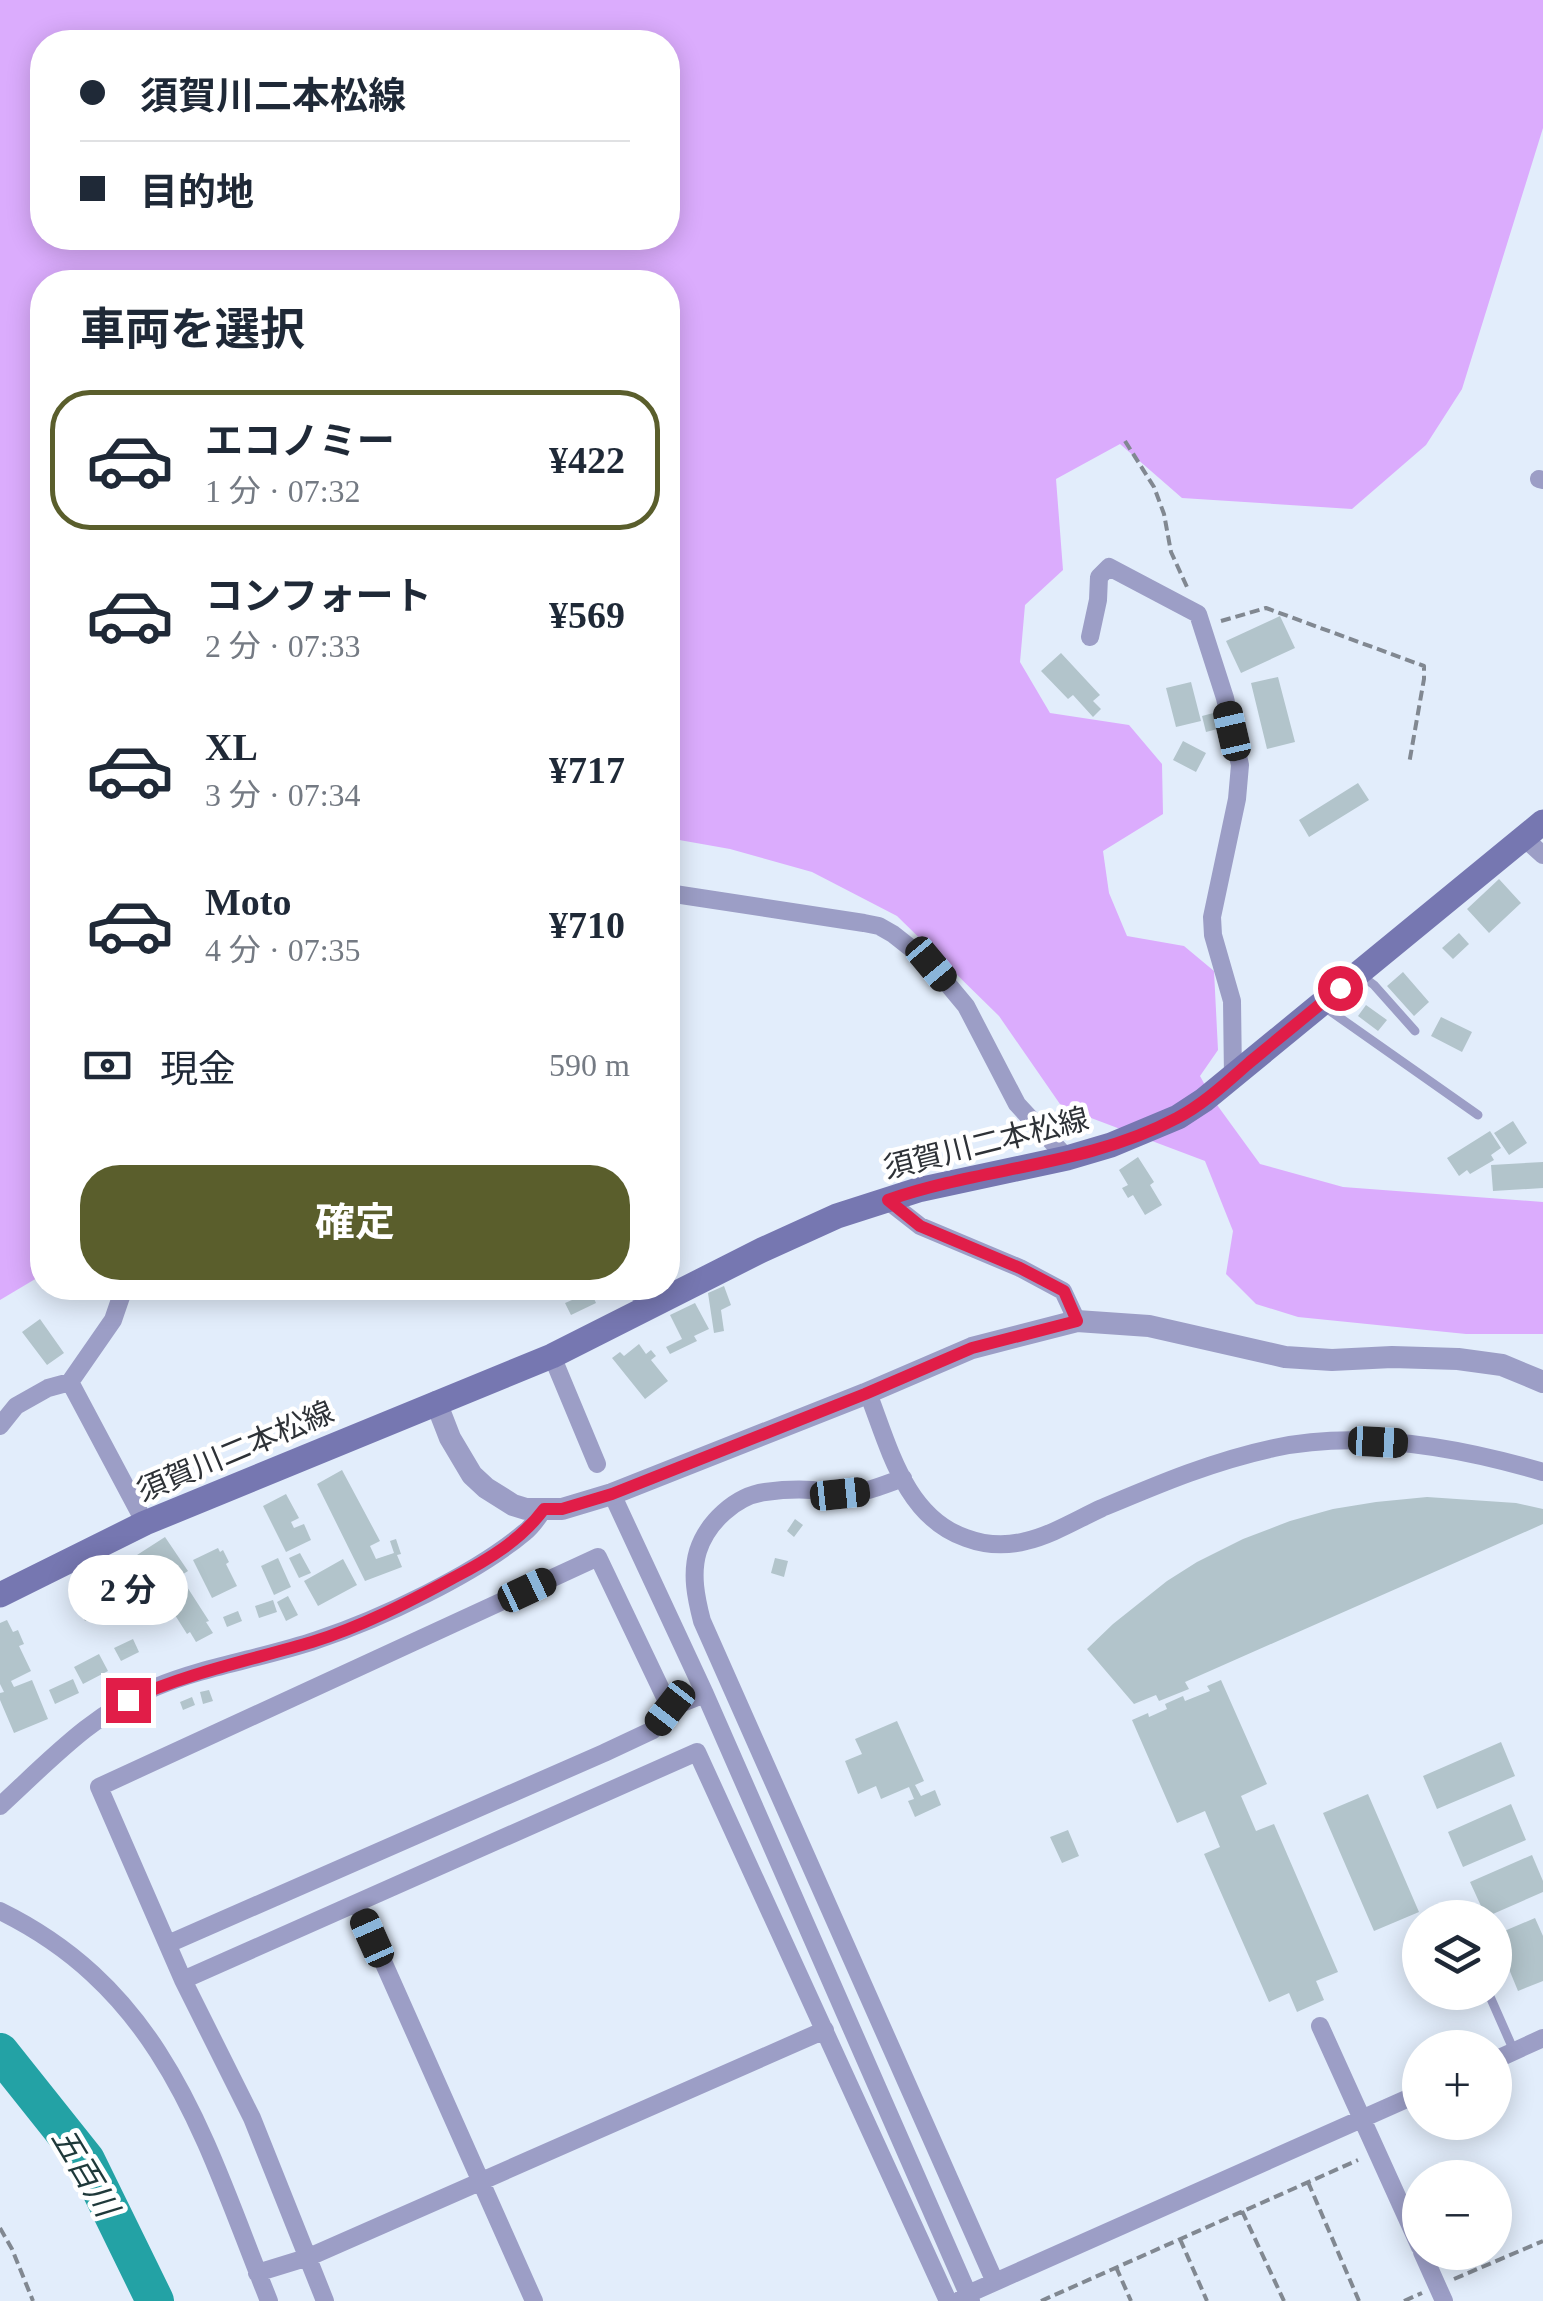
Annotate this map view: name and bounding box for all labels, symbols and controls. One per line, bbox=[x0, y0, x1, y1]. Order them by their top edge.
text: 須賀川二本松線 bbox=[140, 75, 406, 117]
text: 目的地 bbox=[140, 171, 254, 213]
text: 車両を選択 bbox=[80, 305, 305, 355]
icon: car bbox=[85, 415, 175, 505]
text: エコノミー bbox=[205, 420, 395, 462]
text: ¥422 bbox=[549, 439, 625, 481]
text: 1 分 · 07:32 bbox=[205, 473, 361, 509]
icon: car bbox=[85, 570, 175, 660]
text: コンフォート bbox=[205, 575, 432, 617]
text: ¥569 bbox=[549, 594, 625, 636]
text: 2 分 · 07:33 bbox=[205, 628, 361, 664]
car bbox=[1211, 698, 1253, 764]
icon: car bbox=[85, 725, 175, 815]
text: XL bbox=[205, 726, 258, 768]
text: ¥717 bbox=[549, 749, 625, 791]
text: 3 分 · 07:34 bbox=[205, 777, 361, 813]
icon: car bbox=[85, 880, 175, 970]
text: Moto bbox=[205, 881, 292, 923]
text: ¥710 bbox=[549, 904, 625, 946]
car bbox=[900, 931, 962, 997]
text: 4 分 · 07:35 bbox=[205, 932, 361, 968]
route start bbox=[1318, 966, 1363, 1011]
icon: cash bbox=[80, 1038, 135, 1093]
text: 590 m bbox=[549, 1047, 630, 1083]
text: 現金 bbox=[160, 1048, 236, 1090]
street label: 須賀川二本松線 bbox=[880, 1102, 1092, 1184]
button: 確定 bbox=[80, 1165, 630, 1280]
street label: 須賀川二本松線 bbox=[132, 1395, 338, 1507]
car bbox=[1347, 1425, 1409, 1459]
car bbox=[809, 1476, 871, 1512]
callout: 2 分 bbox=[68, 1555, 188, 1625]
car bbox=[493, 1564, 561, 1616]
text: 2 分 bbox=[100, 1572, 156, 1608]
car bbox=[640, 1675, 700, 1741]
route end bbox=[106, 1678, 151, 1723]
map controls bbox=[1402, 1900, 1512, 2270]
button: layers bbox=[1402, 1900, 1512, 2010]
car bbox=[346, 1904, 398, 1972]
button: + bbox=[1402, 2030, 1512, 2140]
water label: 五百川 bbox=[45, 2122, 127, 2225]
button: − bbox=[1402, 2160, 1512, 2270]

